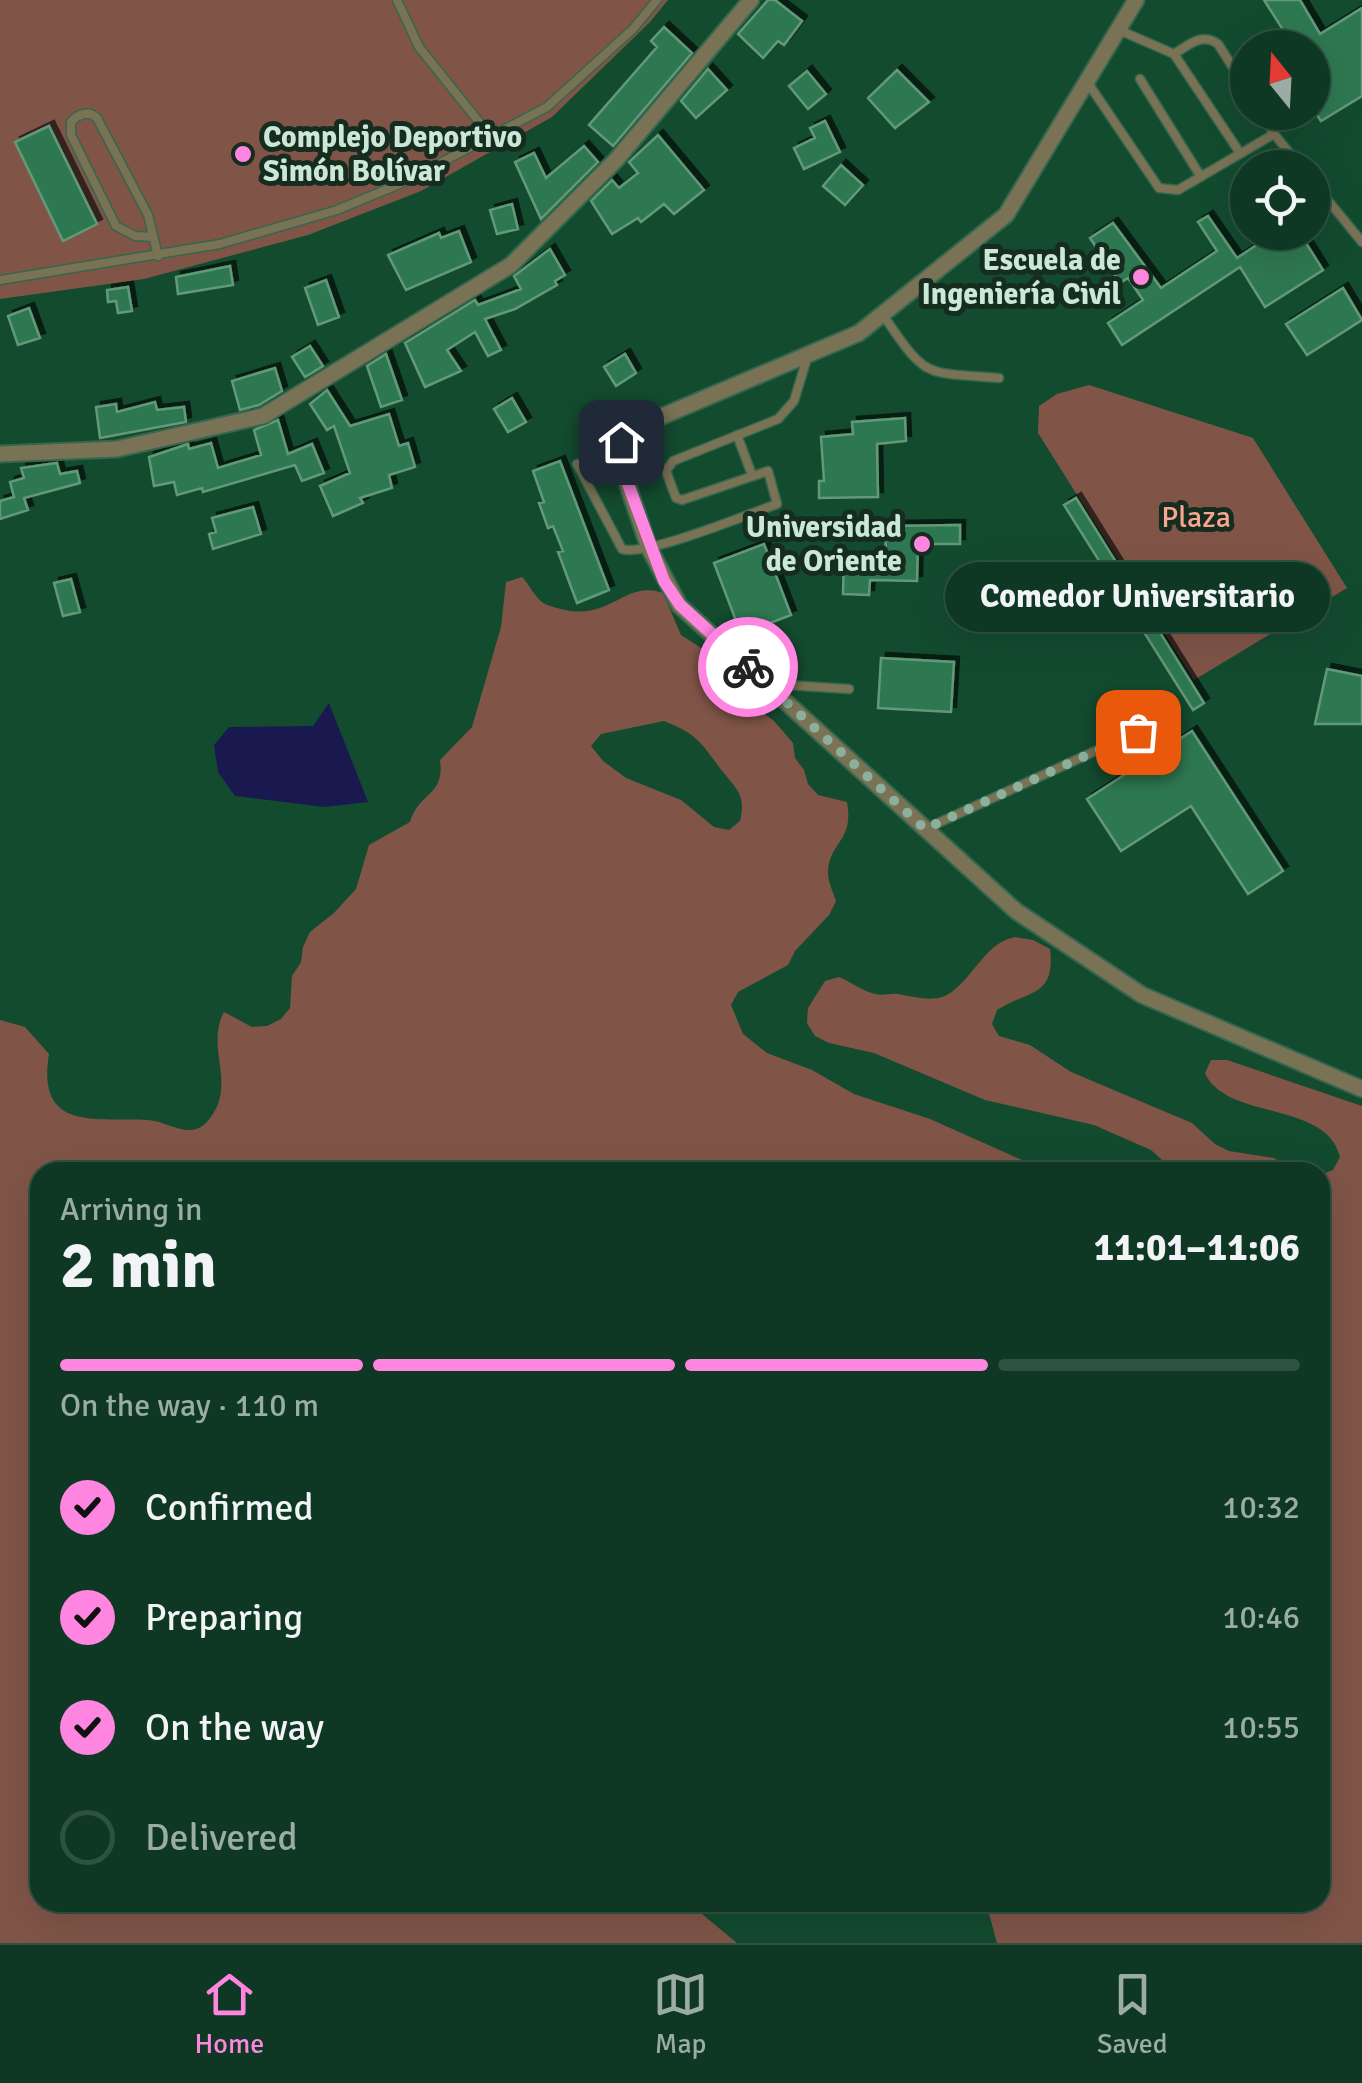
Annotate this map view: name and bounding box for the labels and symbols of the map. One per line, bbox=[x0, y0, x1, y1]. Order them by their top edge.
north arrow bbox=[1230, 30, 1330, 130]
place label: Complejo Deportivo Simón Bolívar bbox=[263, 119, 522, 190]
marker: Complejo Deportivo Simón Bolívar bbox=[232, 143, 254, 165]
place label: Escuela de Ingeniería Civil bbox=[921, 242, 1121, 313]
marker: Escuela de Ingeniería Civil bbox=[1130, 266, 1152, 288]
pin bbox=[579, 400, 664, 485]
park label: Plaza bbox=[1161, 499, 1231, 536]
place label: Universidad de Oriente bbox=[746, 509, 902, 580]
marker: Universidad de Oriente bbox=[911, 533, 933, 555]
callout: Comedor Universitario bbox=[946, 562, 1330, 632]
courier bbox=[698, 617, 798, 717]
pin bbox=[1096, 690, 1181, 775]

